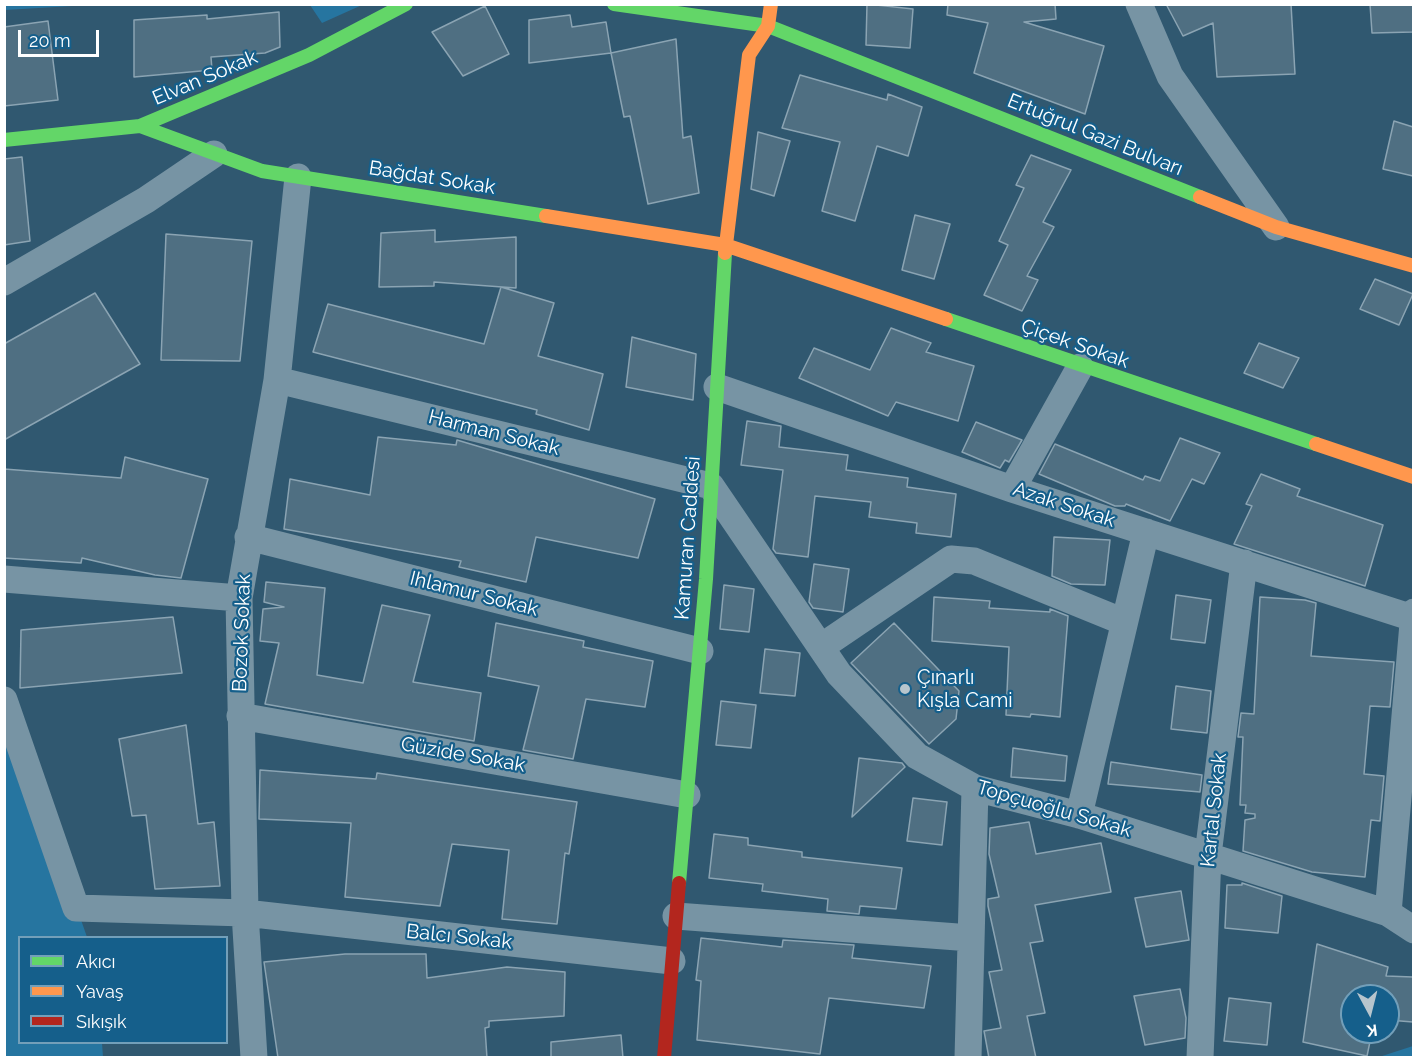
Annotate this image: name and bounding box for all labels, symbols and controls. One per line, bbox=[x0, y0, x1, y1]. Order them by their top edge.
scale bar bbox=[21, 18, 102, 56]
text: 20 m bbox=[29, 30, 71, 51]
street label: Elvan Sokak bbox=[149, 45, 261, 111]
street label: Ertuğrul Gazi Bulvarı bbox=[1004, 89, 1186, 181]
street label: Bağdat Sokak bbox=[367, 156, 497, 200]
street label: Çiçek Sokak bbox=[1018, 314, 1132, 374]
street label: Harman Sokak bbox=[426, 405, 562, 461]
street label: Kamuran Caddesi bbox=[670, 455, 706, 621]
street label: Azak Sokak bbox=[1010, 477, 1118, 533]
street label: Ihlamur Sokak bbox=[407, 566, 541, 622]
street label: Bozok Sokak bbox=[228, 573, 256, 693]
place label: Çınarlı Kışla Cami bbox=[917, 666, 1013, 713]
marker: Çınarlı Kışla Cami bbox=[898, 682, 912, 696]
street label: Güzide Sokak bbox=[399, 732, 527, 778]
street label: Kartal Sokak bbox=[1196, 752, 1232, 868]
street label: Topçuoğlu Sokak bbox=[974, 775, 1134, 843]
street label: Balcı Sokak bbox=[405, 920, 513, 954]
legend bbox=[18, 936, 228, 1044]
text: Akıcı bbox=[76, 951, 115, 972]
text: Yavaş bbox=[76, 981, 123, 1002]
north arrow bbox=[1340, 984, 1400, 1044]
text: Sıkışık bbox=[76, 1011, 126, 1032]
text: K bbox=[1366, 1020, 1378, 1040]

